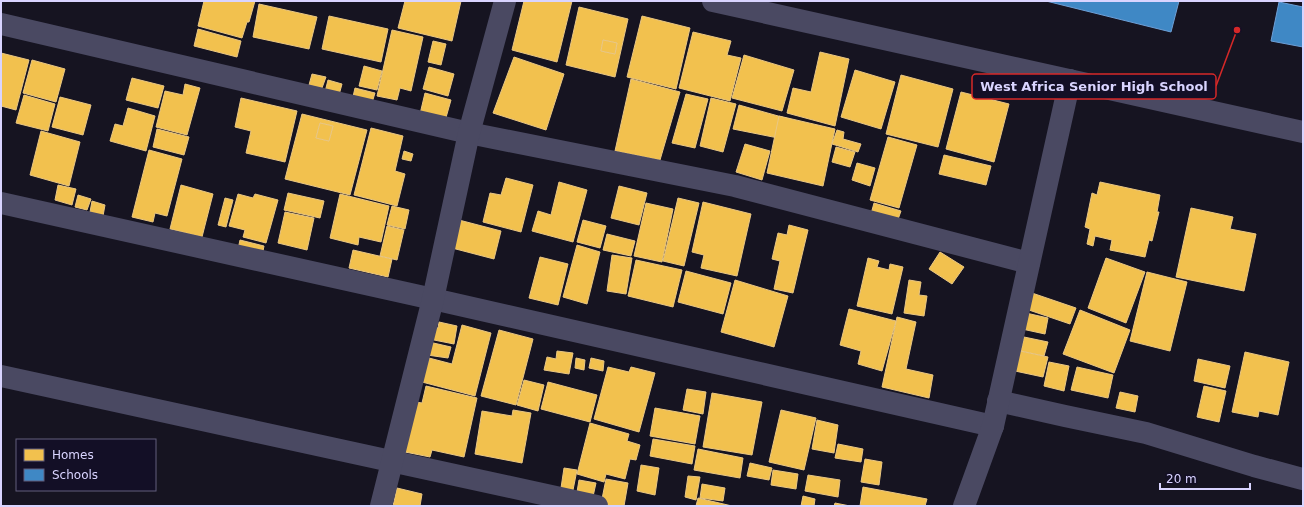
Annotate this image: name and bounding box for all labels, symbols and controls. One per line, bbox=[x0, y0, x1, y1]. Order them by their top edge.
callout: West Africa Senior High School bbox=[972, 74, 1216, 99]
text: West Africa Senior High School bbox=[980, 79, 1208, 94]
legend bbox=[16, 439, 156, 491]
text: Homes bbox=[52, 448, 94, 462]
scale bar bbox=[1160, 465, 1250, 491]
text: Schools bbox=[52, 468, 98, 482]
text: 20 m bbox=[1166, 472, 1197, 486]

